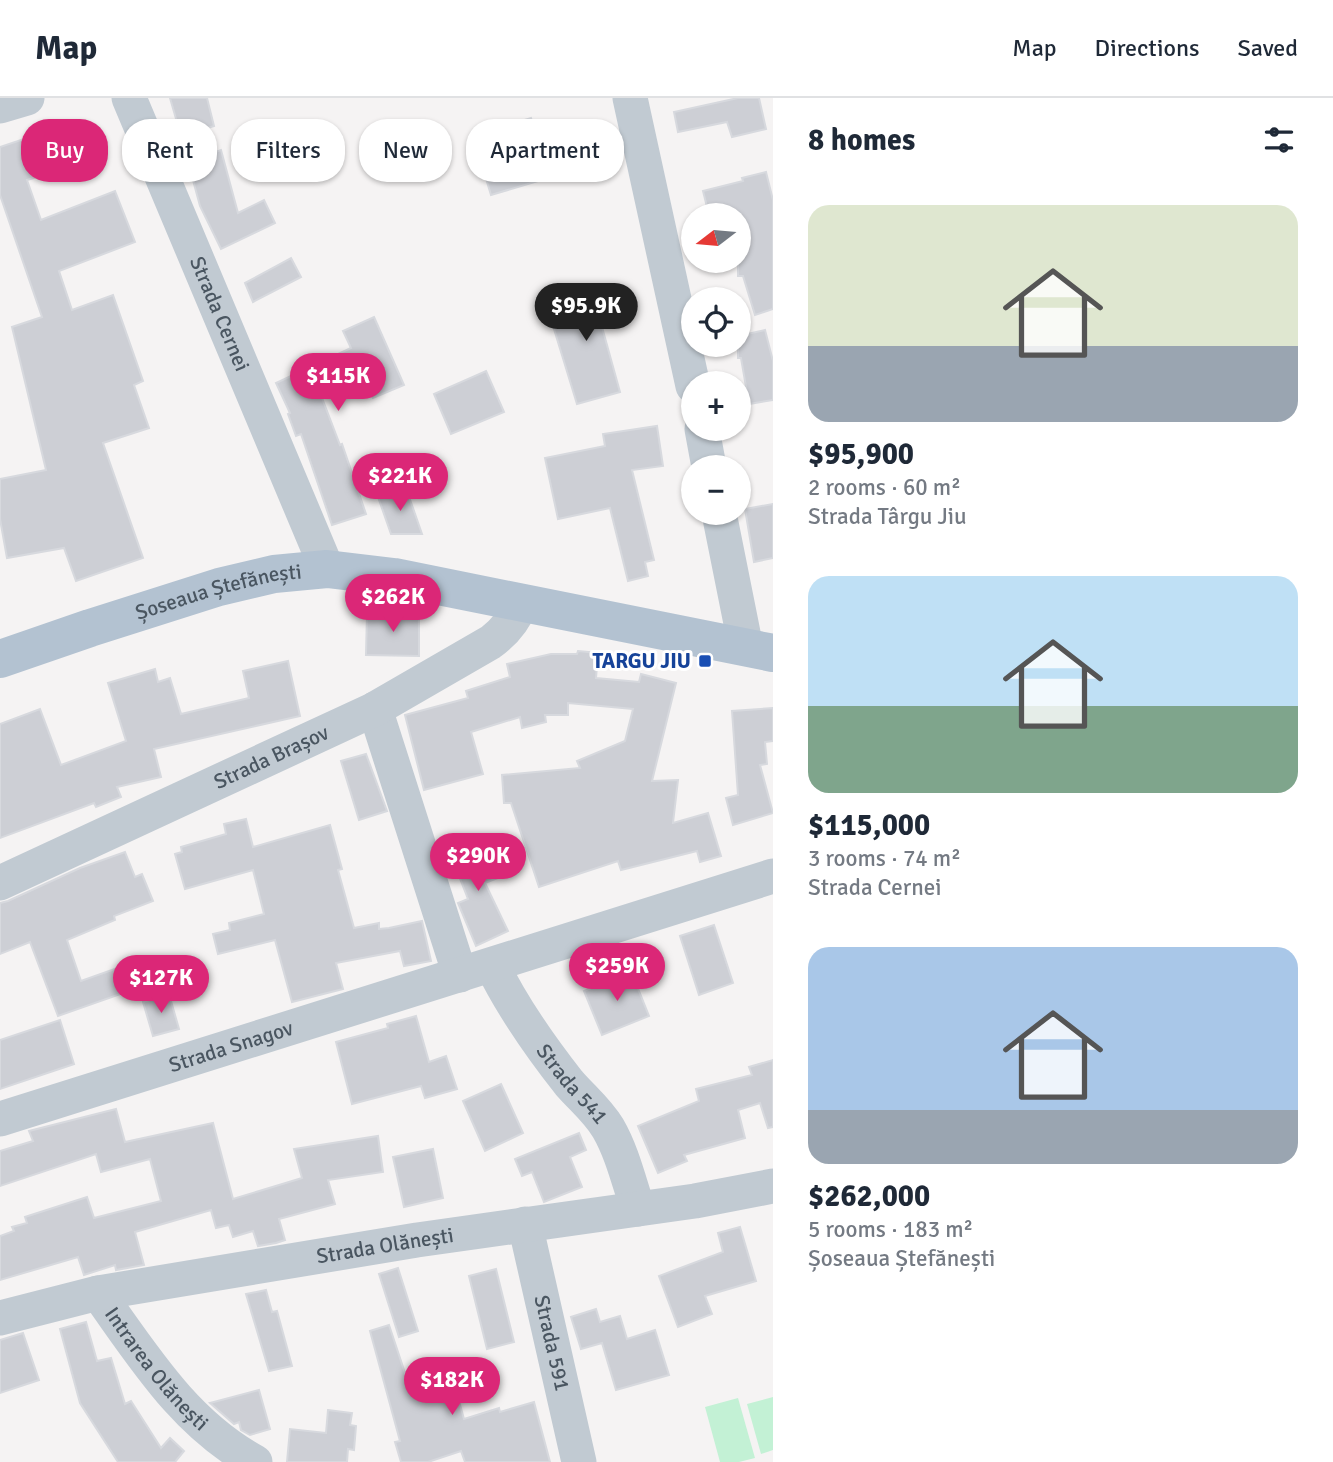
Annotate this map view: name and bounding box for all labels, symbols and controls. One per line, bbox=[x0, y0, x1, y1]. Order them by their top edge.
text: Map bbox=[35, 28, 97, 69]
text: Map bbox=[1012, 33, 1057, 63]
text: Directions bbox=[1095, 33, 1200, 63]
text: Saved bbox=[1238, 33, 1298, 63]
chip: Buy bbox=[21, 119, 108, 182]
chip: Rent bbox=[122, 119, 217, 182]
chip: Filters bbox=[231, 119, 345, 182]
chip: New bbox=[359, 119, 452, 182]
chip: Apartment bbox=[466, 119, 624, 182]
icon: filters bbox=[1260, 121, 1298, 159]
text: 8 homes bbox=[808, 122, 915, 159]
north arrow bbox=[681, 203, 751, 273]
map controls bbox=[681, 203, 751, 525]
icon: home bbox=[990, 250, 1116, 376]
street label: Strada Cernei bbox=[184, 252, 255, 375]
pin: $95.9K bbox=[529, 284, 643, 343]
button: locate bbox=[681, 287, 751, 357]
text: $95.9K bbox=[551, 291, 621, 320]
pin: $115K bbox=[289, 354, 387, 413]
text: $115K bbox=[306, 361, 370, 390]
button: + bbox=[681, 371, 751, 441]
text: $95,900 bbox=[808, 436, 914, 473]
pin: $221K bbox=[351, 454, 449, 513]
button: − bbox=[681, 455, 751, 525]
text: $221K bbox=[368, 461, 432, 490]
text: 2 rooms · 60 m² bbox=[808, 473, 961, 502]
text: Strada Târgu Jiu bbox=[808, 502, 967, 531]
street label: Șoseaua Ștefănești bbox=[132, 558, 303, 626]
pin: $262K bbox=[344, 574, 442, 634]
text: $262K bbox=[361, 582, 425, 611]
icon: home bbox=[990, 621, 1116, 747]
place label: TARGU JIU bbox=[592, 648, 691, 674]
marker: TARGU JIU bbox=[697, 653, 713, 669]
street label: Strada Brașov bbox=[210, 719, 333, 795]
text: $115,000 bbox=[808, 807, 930, 844]
pin: $290K bbox=[429, 834, 527, 893]
text: $290K bbox=[446, 841, 510, 870]
text: 3 rooms · 74 m² bbox=[808, 844, 961, 873]
text: Strada Cernei bbox=[808, 873, 942, 902]
pin: $259K bbox=[568, 944, 666, 1003]
text: $259K bbox=[585, 951, 649, 980]
pin: $127K bbox=[112, 956, 210, 1015]
text: $127K bbox=[129, 963, 193, 992]
icon: home bbox=[990, 992, 1116, 1118]
street label: Strada Snagov bbox=[166, 1015, 297, 1078]
street label: Strada 541 bbox=[531, 1039, 614, 1129]
text: $262,000 bbox=[808, 1178, 930, 1215]
text: 5 rooms · 183 m² bbox=[808, 1215, 973, 1244]
street label: Strada Olănești bbox=[314, 1222, 455, 1270]
text: Șoseaua Ștefănești bbox=[808, 1244, 995, 1273]
street label: Strada 591 bbox=[529, 1292, 575, 1393]
street label: Intrarea Olănești bbox=[99, 1302, 214, 1436]
pin: $182K bbox=[403, 1358, 501, 1417]
text: $182K bbox=[420, 1365, 484, 1394]

